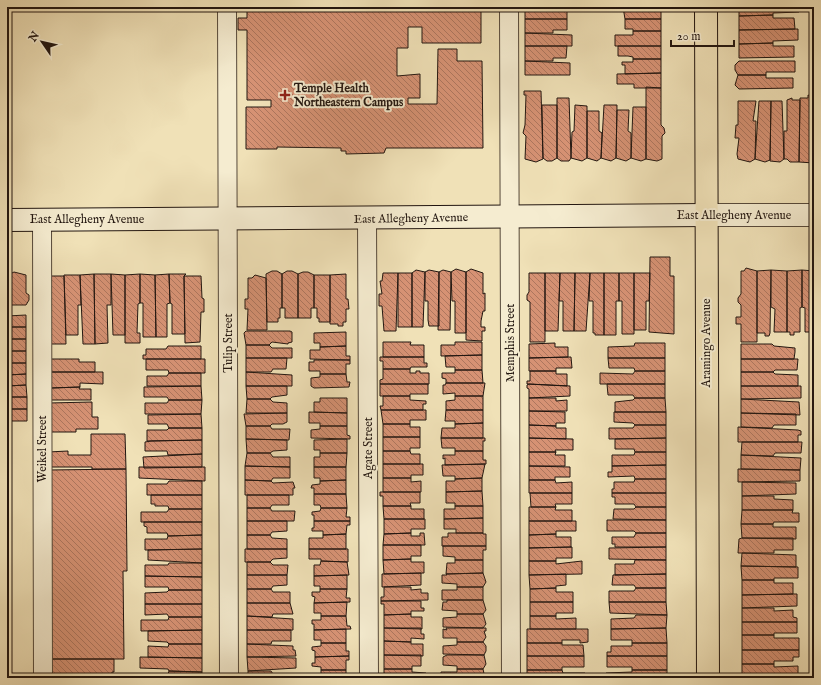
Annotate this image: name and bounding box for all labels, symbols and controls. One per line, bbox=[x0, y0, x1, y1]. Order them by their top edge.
north arrow bbox=[22, 22, 62, 62]
scale bar bbox=[671, 22, 734, 48]
text: N bbox=[26, 29, 43, 46]
text: 20 m bbox=[677, 29, 700, 44]
place label: Temple Health Northeastern Campus bbox=[293, 81, 404, 111]
marker: Temple Health Northeastern Campus bbox=[279, 89, 291, 101]
street label: East Allegheny Avenue bbox=[677, 208, 792, 223]
street label: East Allegheny Avenue bbox=[354, 210, 469, 227]
street label: East Allegheny Avenue bbox=[30, 212, 145, 227]
street label: Aramingo Avenue bbox=[699, 298, 714, 388]
street label: Memphis Street bbox=[503, 304, 519, 382]
street label: Tulip Street bbox=[221, 313, 237, 373]
street label: Weikel Street bbox=[35, 415, 50, 483]
street label: Agate Street bbox=[361, 417, 376, 480]

